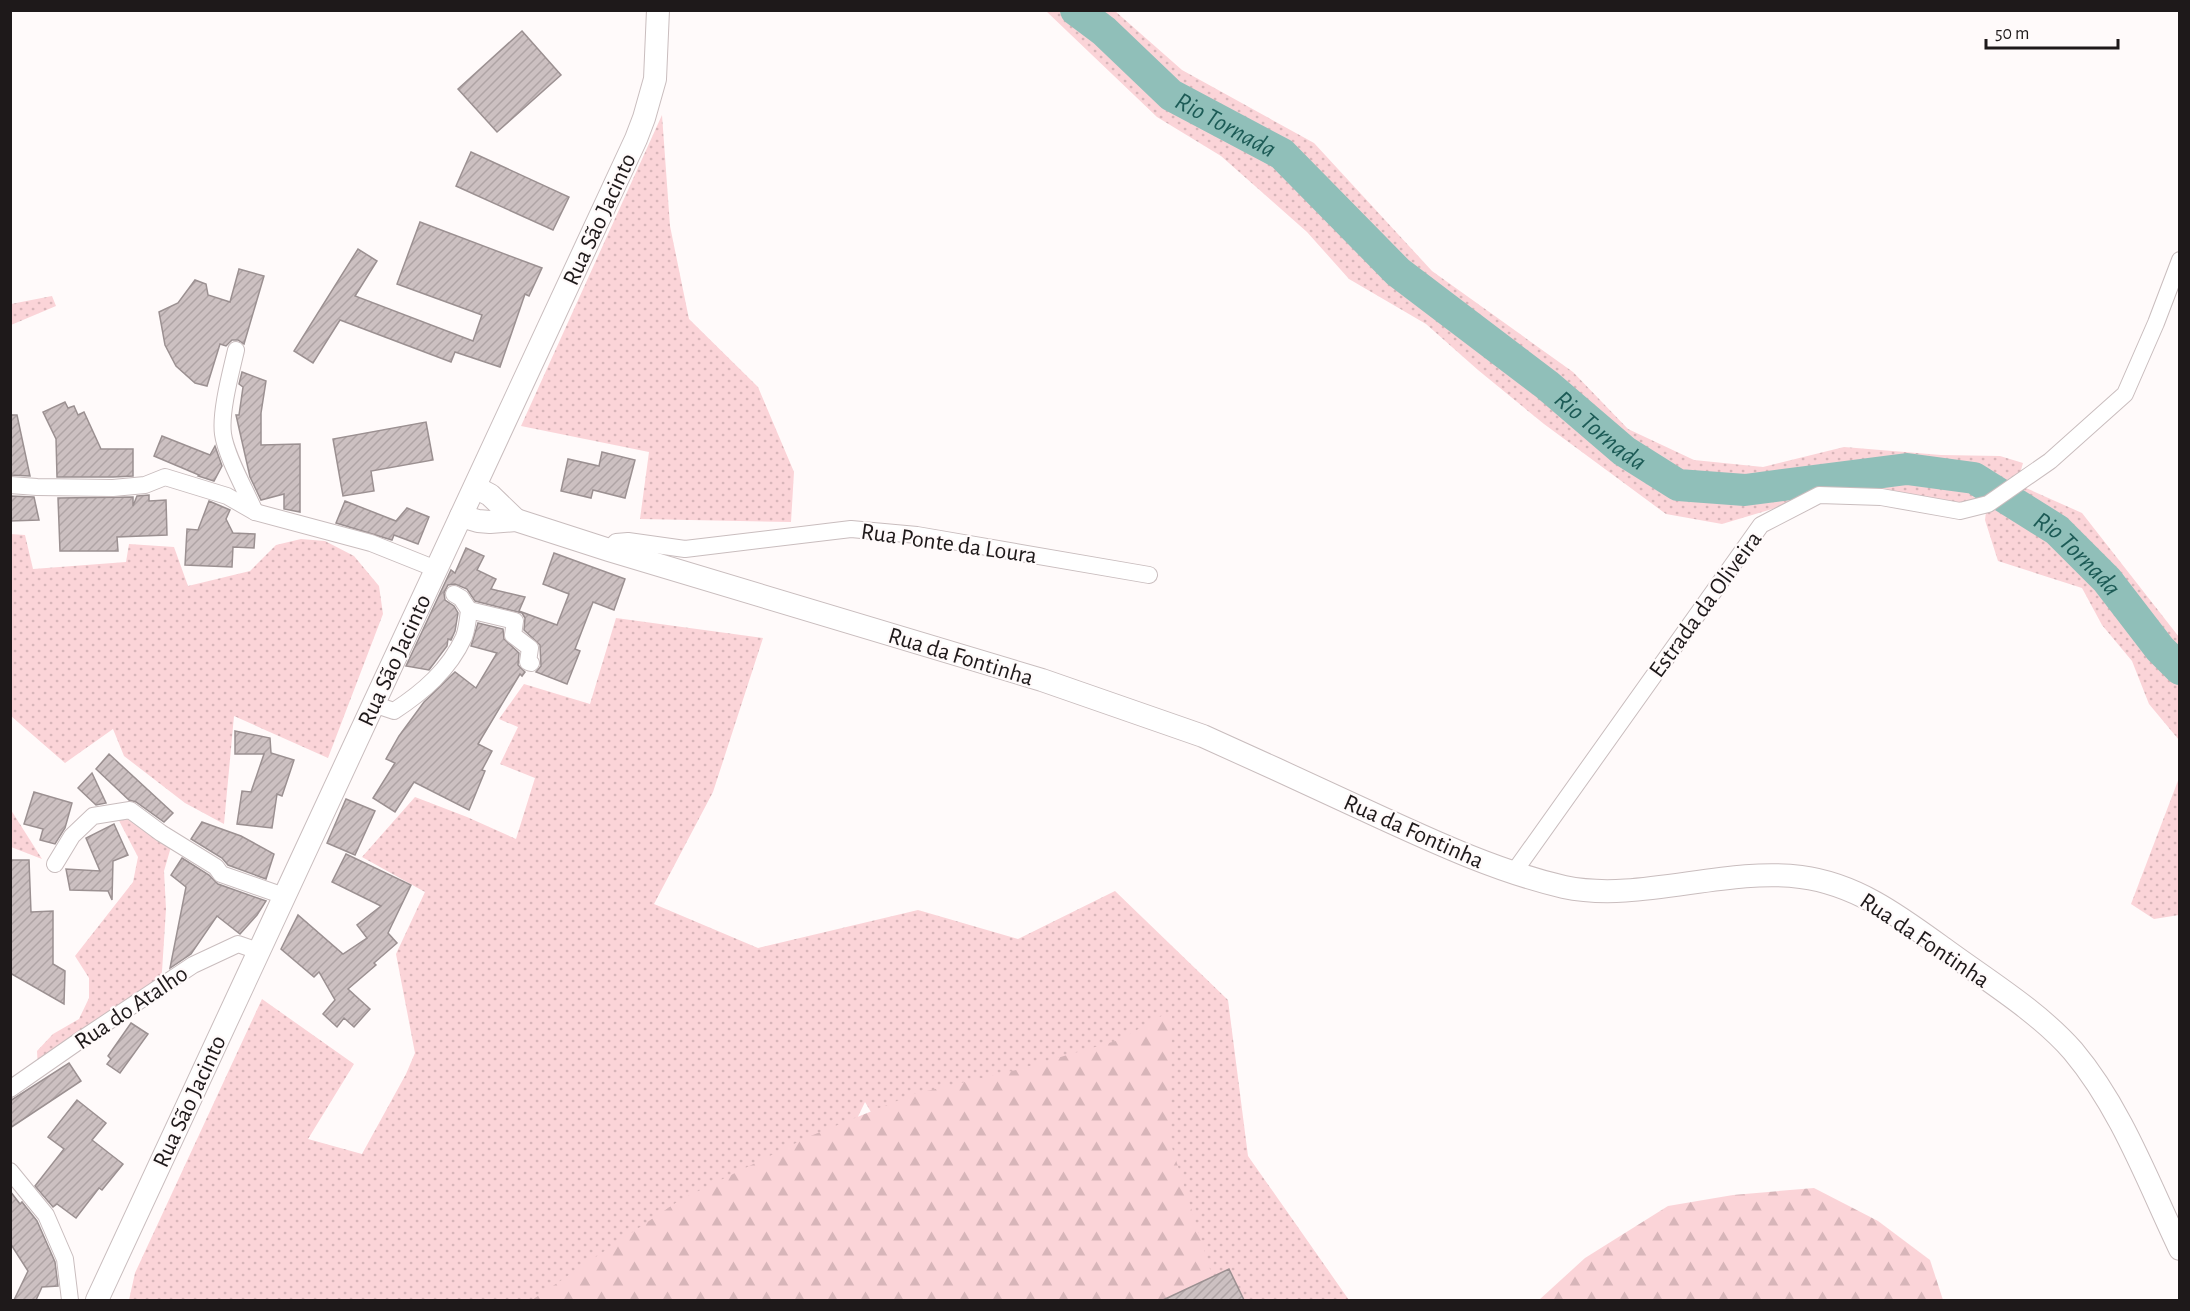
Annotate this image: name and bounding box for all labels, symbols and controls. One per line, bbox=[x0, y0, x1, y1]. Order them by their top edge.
scale bar bbox=[1986, 12, 2118, 50]
text: 50 m bbox=[1995, 25, 2029, 43]
water label: Rio Tornada bbox=[1171, 88, 1280, 162]
street label: Rua São Jacinto bbox=[559, 150, 641, 289]
water label: Rio Tornada bbox=[1549, 386, 1651, 476]
water label: Rio Tornada bbox=[2029, 507, 2126, 601]
street label: Rua Ponte da Loura bbox=[859, 520, 1038, 568]
street label: Estrada da Oliveira bbox=[1645, 527, 1767, 682]
street label: Rua São Jacinto bbox=[354, 591, 436, 730]
street label: Rua da Fontinha bbox=[885, 623, 1036, 690]
street label: Rua da Fontinha bbox=[1340, 790, 1487, 873]
street label: Rua da Fontinha bbox=[1855, 889, 1994, 993]
street label: Rua do Atalho bbox=[71, 961, 192, 1054]
street label: Rua São Jacinto bbox=[149, 1032, 231, 1171]

